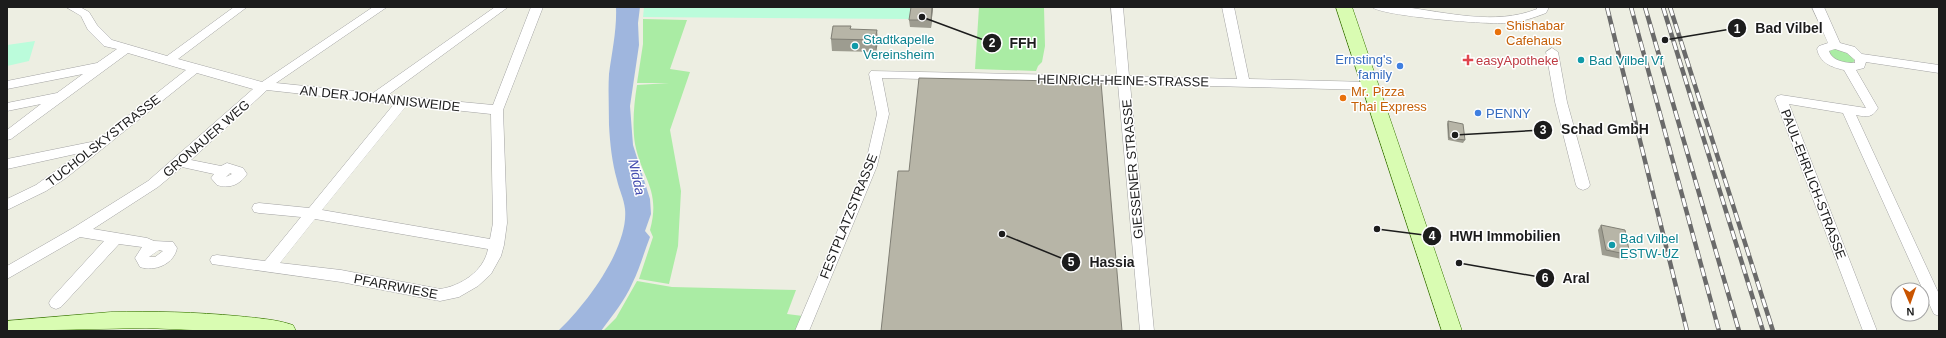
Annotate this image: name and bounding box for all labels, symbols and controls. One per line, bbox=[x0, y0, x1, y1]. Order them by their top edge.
callout: Bad Vilbel bbox=[1727, 15, 1830, 41]
place label: Shishabar Cafehaus bbox=[1506, 18, 1565, 48]
text: Bad Vilbel bbox=[1755, 20, 1823, 36]
text: 1 bbox=[1734, 22, 1741, 36]
marker: Shishabar Cafehaus bbox=[1493, 27, 1503, 37]
callout: FFH bbox=[982, 30, 1045, 56]
place label: Stadtkapelle Vereinsheim bbox=[863, 32, 935, 62]
text: FFH bbox=[1009, 35, 1037, 51]
text: 2 bbox=[989, 36, 996, 50]
marker: Stadtkapelle Vereinsheim bbox=[850, 41, 860, 51]
place label: Ernsting's family bbox=[1335, 52, 1393, 82]
place label: easyApotheke bbox=[1476, 53, 1558, 68]
place label: Bad Vilbel Vf bbox=[1589, 53, 1664, 68]
marker: easyApotheke bbox=[1463, 55, 1473, 65]
marker: Bad Vilbel Vf bbox=[1576, 55, 1586, 65]
marker: Ernsting's family bbox=[1395, 61, 1405, 71]
street label: HEINRICH-HEINE-STRASSE bbox=[1037, 72, 1209, 90]
street label: AN DER JOHANNISWEIDE bbox=[299, 83, 461, 114]
place label: Mr. Pizza Thai Express bbox=[1351, 84, 1427, 114]
street label: TUCHOLSKYSTRASSE bbox=[43, 91, 163, 189]
marker: Mr. Pizza Thai Express bbox=[1338, 93, 1348, 103]
street label: GRONAUER WEG bbox=[160, 97, 253, 180]
street label: GIESSENER STRASSE bbox=[1119, 98, 1146, 239]
place label: PENNY bbox=[1486, 106, 1531, 121]
street label: PAUL-EHRLICH-STRASSE bbox=[1778, 107, 1849, 262]
marker: PENNY bbox=[1473, 108, 1483, 118]
callout: Schad GmbH bbox=[1533, 117, 1657, 143]
text: Schad GmbH bbox=[1561, 121, 1649, 137]
text: 3 bbox=[1540, 123, 1547, 137]
street label: FESTPLATZSTRASSE bbox=[817, 151, 881, 281]
water label: Nidda bbox=[625, 157, 649, 197]
callout: HWH Immobilien bbox=[1422, 223, 1569, 249]
text: HWH Immobilien bbox=[1449, 228, 1561, 244]
text: 4 bbox=[1429, 229, 1436, 243]
place label: Bad Vilbel ESTW-UZ bbox=[1620, 231, 1679, 261]
marker: Bad Vilbel ESTW-UZ bbox=[1607, 240, 1617, 250]
callout: Hassia bbox=[1061, 249, 1142, 275]
text: Hassia bbox=[1089, 254, 1135, 270]
text: 5 bbox=[1068, 255, 1075, 269]
callout: Aral bbox=[1535, 265, 1598, 291]
text: Aral bbox=[1562, 270, 1590, 286]
street label: PFARRWIESE bbox=[353, 271, 439, 302]
text: 6 bbox=[1542, 271, 1549, 285]
north arrow bbox=[1890, 282, 1930, 322]
text: N bbox=[1906, 306, 1915, 318]

